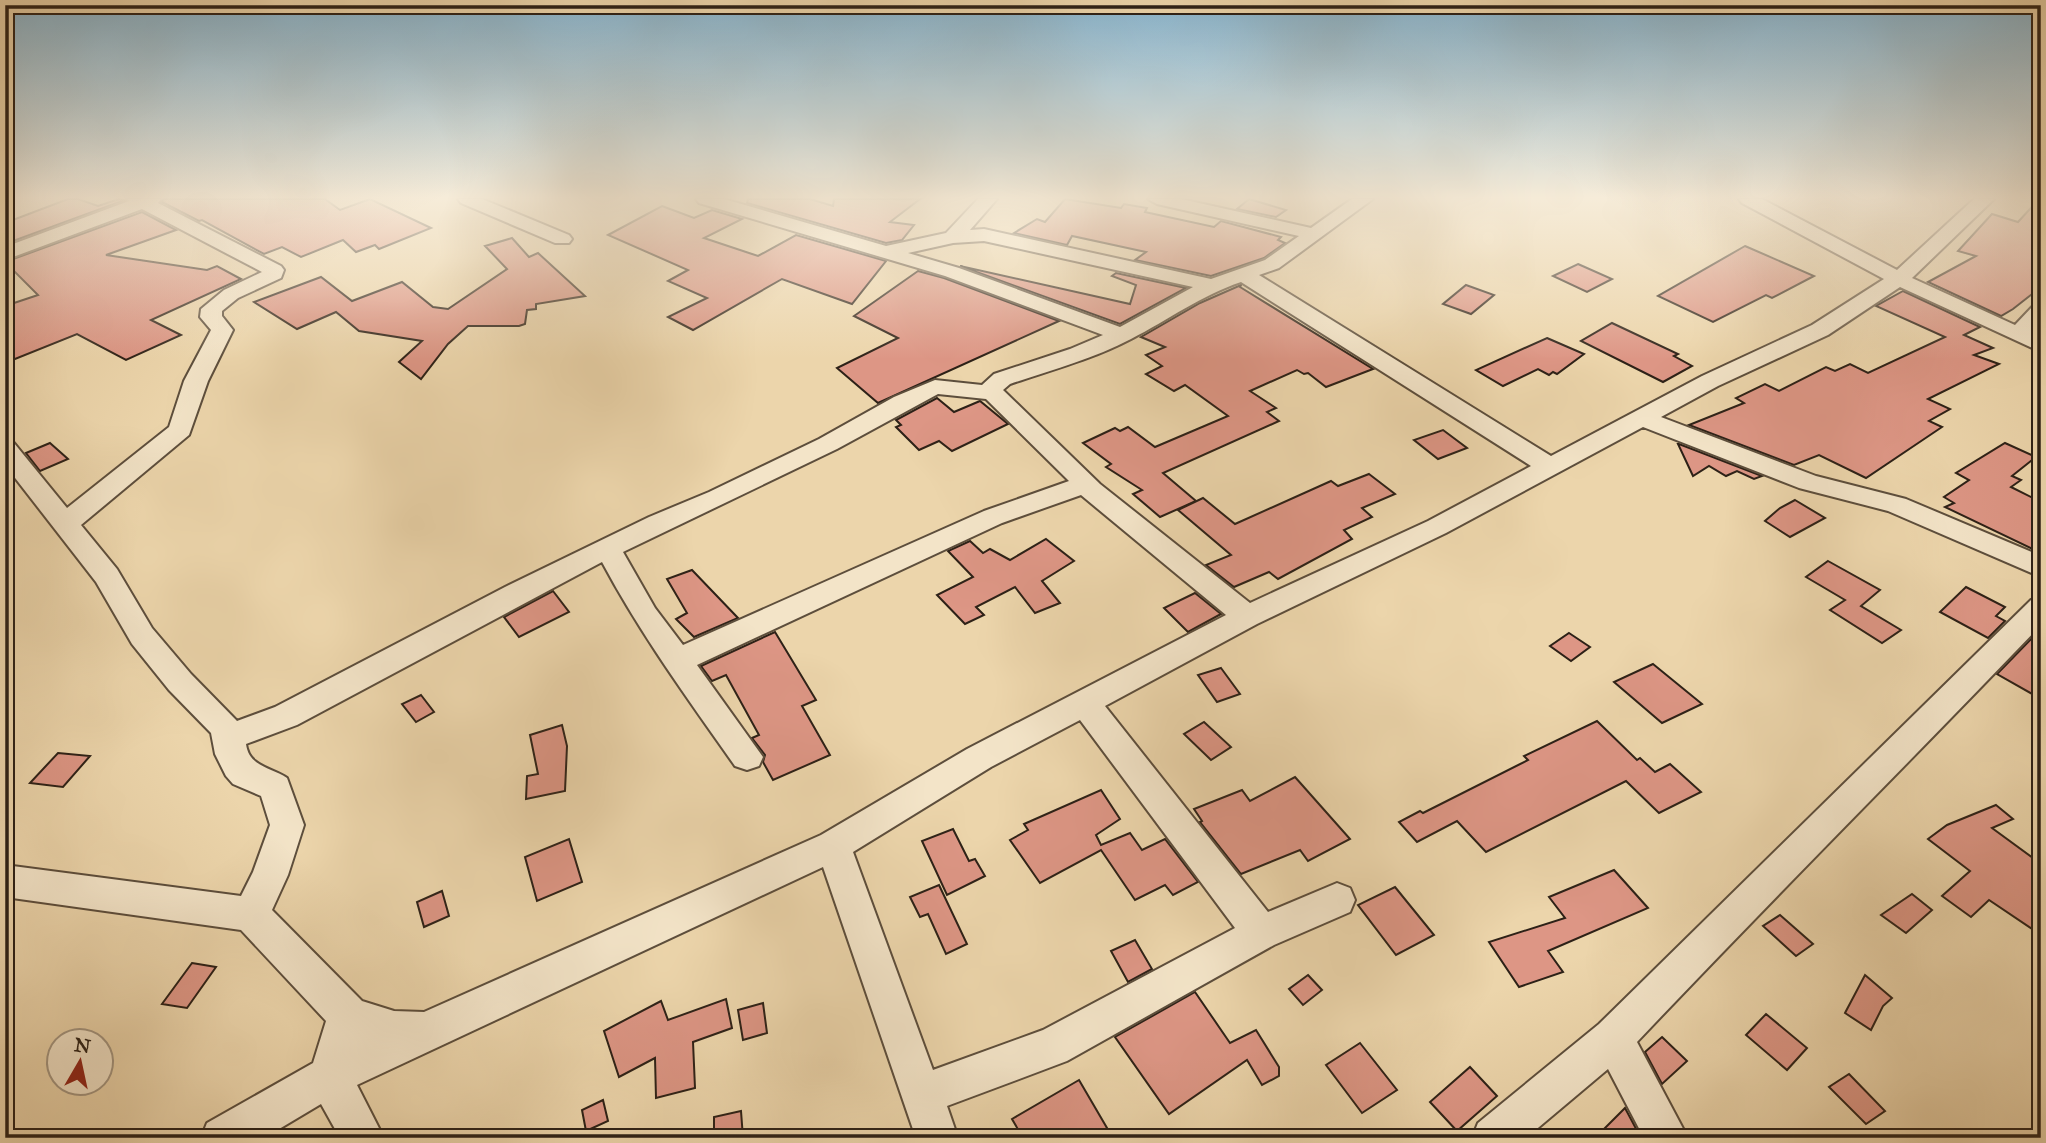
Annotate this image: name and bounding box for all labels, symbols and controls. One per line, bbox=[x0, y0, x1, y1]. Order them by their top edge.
north arrow bbox=[46, 1028, 116, 1098]
text: N bbox=[73, 1033, 92, 1058]

